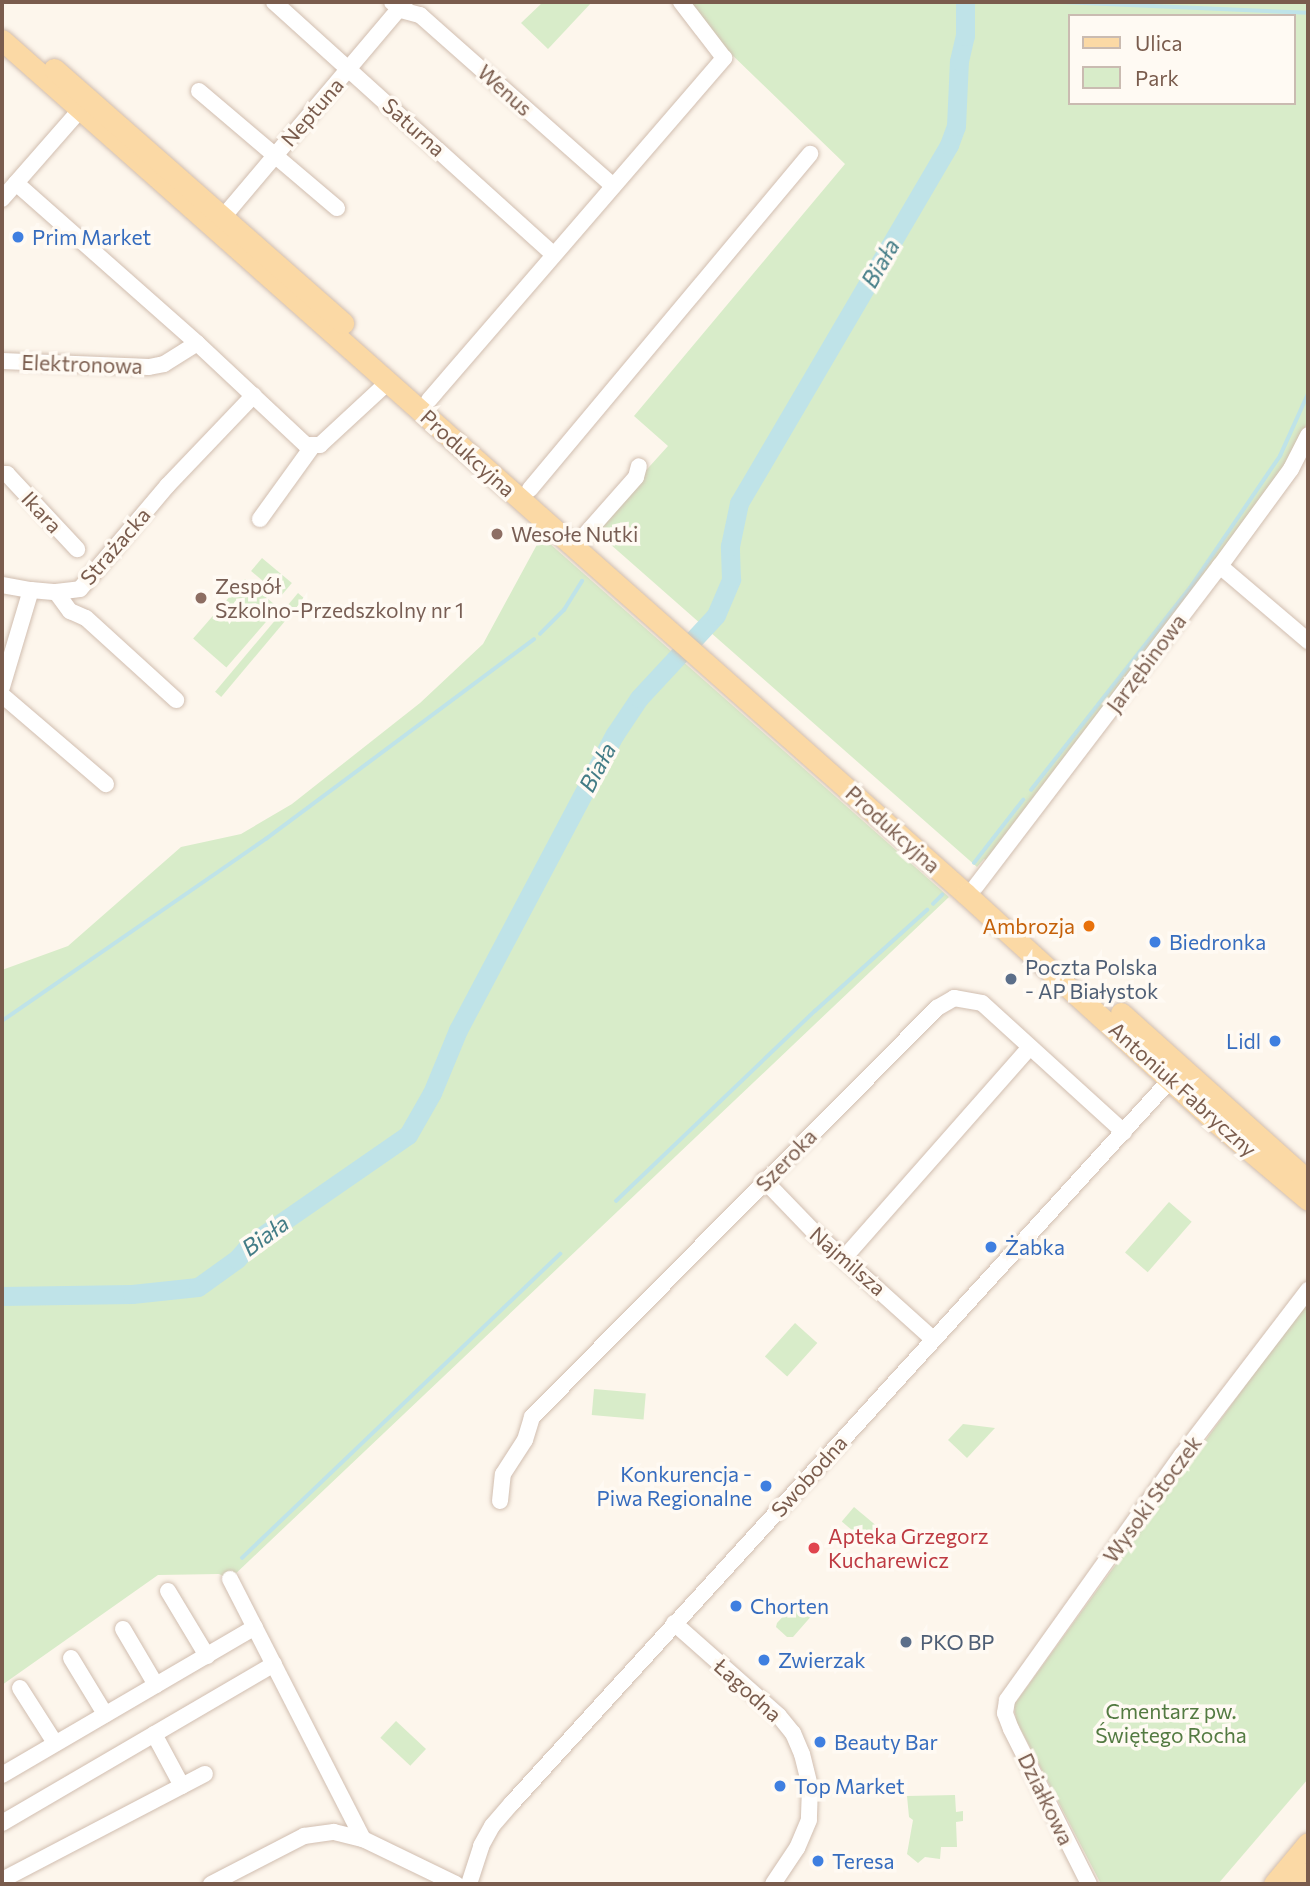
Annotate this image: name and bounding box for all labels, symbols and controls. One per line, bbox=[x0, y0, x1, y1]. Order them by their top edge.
legend bbox=[1068, 14, 1296, 105]
text: Ulica bbox=[1135, 30, 1182, 55]
street label: Wenus bbox=[473, 59, 537, 121]
text: Park bbox=[1135, 65, 1179, 90]
street label: Neptuna bbox=[275, 73, 349, 151]
street label: Saturna bbox=[378, 93, 450, 161]
place label: Prim Market bbox=[32, 224, 151, 250]
marker: Prim Market bbox=[10, 229, 26, 245]
water label: Biała bbox=[855, 234, 905, 292]
street label: Elektronowa bbox=[21, 349, 143, 379]
street label: Produkcyjna bbox=[416, 404, 520, 502]
street label: Ikara bbox=[17, 486, 67, 538]
street label: Strażacka bbox=[75, 502, 155, 590]
place label: Wesołe Nutki bbox=[511, 521, 639, 547]
marker: Wesołe Nutki bbox=[489, 526, 505, 542]
place label: Zespół Szkolno-Przedszkolny nr 1 bbox=[215, 573, 464, 623]
marker: Zespół Szkolno-Przedszkolny nr 1 bbox=[193, 590, 209, 606]
street label: Jarzębinowa bbox=[1101, 609, 1191, 717]
water label: Biała bbox=[573, 738, 621, 796]
street label: Produkcyjna bbox=[841, 780, 945, 878]
place label: Ambrozja bbox=[982, 913, 1075, 939]
marker: Ambrozja bbox=[1081, 918, 1097, 934]
place label: Biedronka bbox=[1169, 929, 1266, 955]
marker: Biedronka bbox=[1147, 934, 1163, 950]
place label: Poczta Polska - AP Białystok bbox=[1025, 954, 1158, 1004]
marker: Poczta Polska - AP Białystok bbox=[1003, 971, 1019, 987]
street label: Antoniuk Fabryczny bbox=[1104, 1016, 1262, 1162]
place label: Lidl bbox=[1226, 1028, 1261, 1054]
marker: Lidl bbox=[1267, 1033, 1283, 1049]
street label: Szeroka bbox=[750, 1124, 822, 1196]
water label: Biała bbox=[236, 1209, 294, 1261]
street label: Najmilsza bbox=[805, 1221, 891, 1301]
place label: Żabka bbox=[1005, 1234, 1065, 1260]
marker: Żabka bbox=[983, 1239, 999, 1255]
street label: Swobodna bbox=[766, 1430, 852, 1522]
street label: Wysoki Stoczek bbox=[1098, 1431, 1206, 1567]
place label: Konkurencja - Piwa Regionalne bbox=[597, 1461, 752, 1511]
marker: Konkurencja - Piwa Regionalne bbox=[758, 1478, 774, 1494]
place label: Apteka Grzegorz Kucharewicz bbox=[828, 1523, 988, 1573]
marker: Apteka Grzegorz Kucharewicz bbox=[806, 1540, 822, 1556]
place label: Chorten bbox=[750, 1593, 829, 1619]
marker: Chorten bbox=[728, 1598, 744, 1614]
place label: PKO BP bbox=[920, 1629, 994, 1655]
marker: PKO BP bbox=[898, 1634, 914, 1650]
place label: Zwierzak bbox=[778, 1647, 866, 1673]
marker: Zwierzak bbox=[756, 1652, 772, 1668]
street label: Łagodna bbox=[709, 1653, 787, 1727]
park label: Cmentarz pw. Świętego Rocha bbox=[1095, 1698, 1247, 1748]
place label: Beauty Bar bbox=[834, 1729, 938, 1755]
marker: Beauty Bar bbox=[812, 1734, 828, 1750]
street label: Działkowa bbox=[1013, 1749, 1079, 1849]
place label: Top Market bbox=[794, 1773, 905, 1799]
marker: Top Market bbox=[772, 1778, 788, 1794]
place label: Teresa bbox=[832, 1848, 895, 1874]
marker: Teresa bbox=[810, 1853, 826, 1869]

